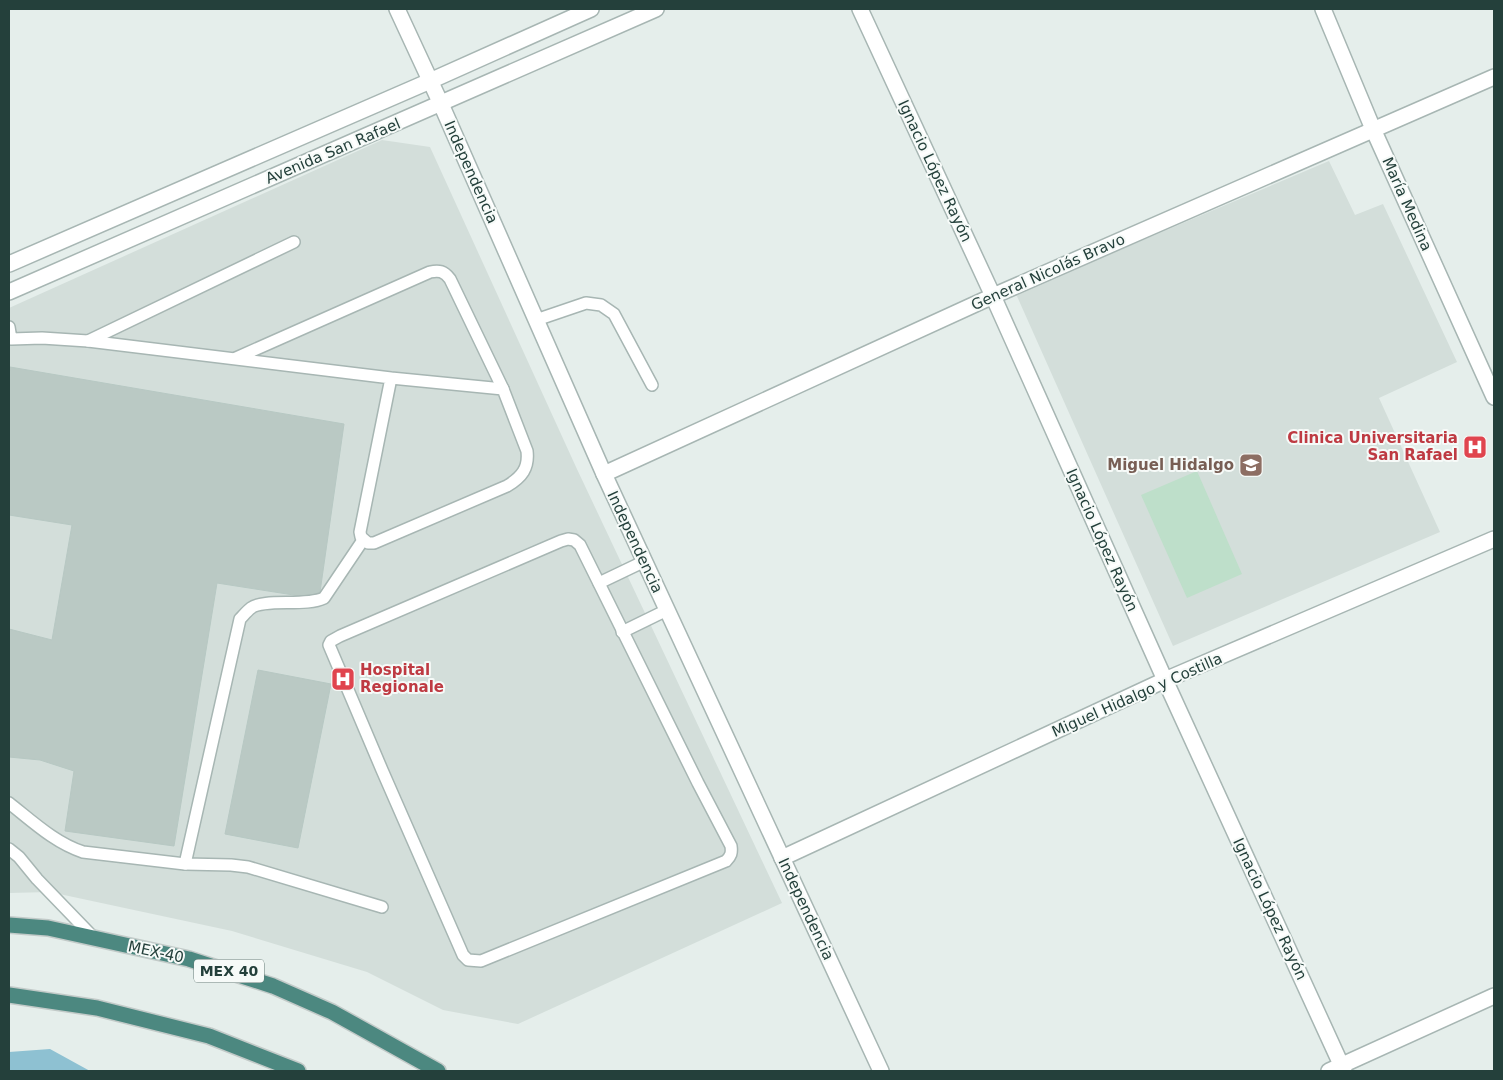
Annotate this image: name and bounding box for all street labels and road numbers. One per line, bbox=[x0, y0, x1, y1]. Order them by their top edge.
street label: Ignacio López Rayón bbox=[894, 97, 976, 245]
street label: Avenida San Rafael bbox=[263, 114, 403, 188]
street label: Independencia bbox=[440, 118, 502, 226]
street label: María Medina bbox=[1378, 154, 1436, 254]
street label: General Nicolás Bravo bbox=[968, 230, 1128, 314]
street label: Ignacio López Rayón bbox=[1062, 466, 1142, 614]
street label: Independencia bbox=[603, 488, 667, 596]
street label: Miguel Hidalgo y Costilla bbox=[1049, 649, 1225, 741]
street label: Ignacio López Rayón bbox=[1229, 835, 1311, 983]
street label: Independencia bbox=[774, 855, 838, 963]
street label: MEX-40 bbox=[127, 937, 185, 967]
road number: MEX 40 bbox=[194, 959, 264, 982]

